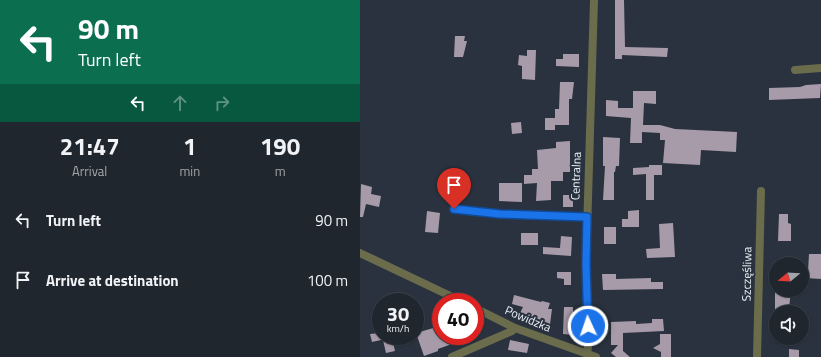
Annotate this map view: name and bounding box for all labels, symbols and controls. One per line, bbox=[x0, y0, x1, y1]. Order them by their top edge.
text: 90 m bbox=[78, 7, 139, 50]
icon: left bbox=[12, 16, 64, 68]
text: Turn left bbox=[78, 46, 141, 73]
icon: left bbox=[127, 92, 149, 114]
icon: ahead bbox=[169, 92, 191, 114]
icon: right bbox=[211, 92, 233, 114]
text: 21:47 bbox=[60, 128, 120, 164]
text: 1 bbox=[183, 128, 197, 164]
text: 190 bbox=[260, 128, 300, 164]
street label: Centralna bbox=[565, 151, 586, 201]
text: Arrival bbox=[72, 161, 107, 181]
text: min bbox=[179, 161, 200, 181]
text: m bbox=[275, 161, 286, 181]
pin bbox=[437, 168, 471, 209]
icon: arrive bbox=[443, 174, 465, 196]
icon: left bbox=[12, 209, 34, 231]
text: Turn left bbox=[46, 209, 101, 232]
text: 90 m bbox=[315, 209, 348, 232]
street label: Szczęśliwa bbox=[737, 246, 756, 302]
north arrow bbox=[769, 257, 809, 297]
map controls bbox=[769, 257, 809, 345]
icon: arrive bbox=[12, 269, 34, 291]
text: Arrive at destination bbox=[46, 269, 179, 292]
text: 100 m bbox=[307, 269, 348, 292]
speed limit sign: 40 bbox=[432, 293, 484, 345]
text: 30 bbox=[387, 298, 409, 329]
street label: Powidzka bbox=[502, 300, 554, 337]
position arrow bbox=[567, 305, 609, 347]
button: sound bbox=[769, 305, 809, 345]
text: km/h bbox=[387, 321, 409, 336]

